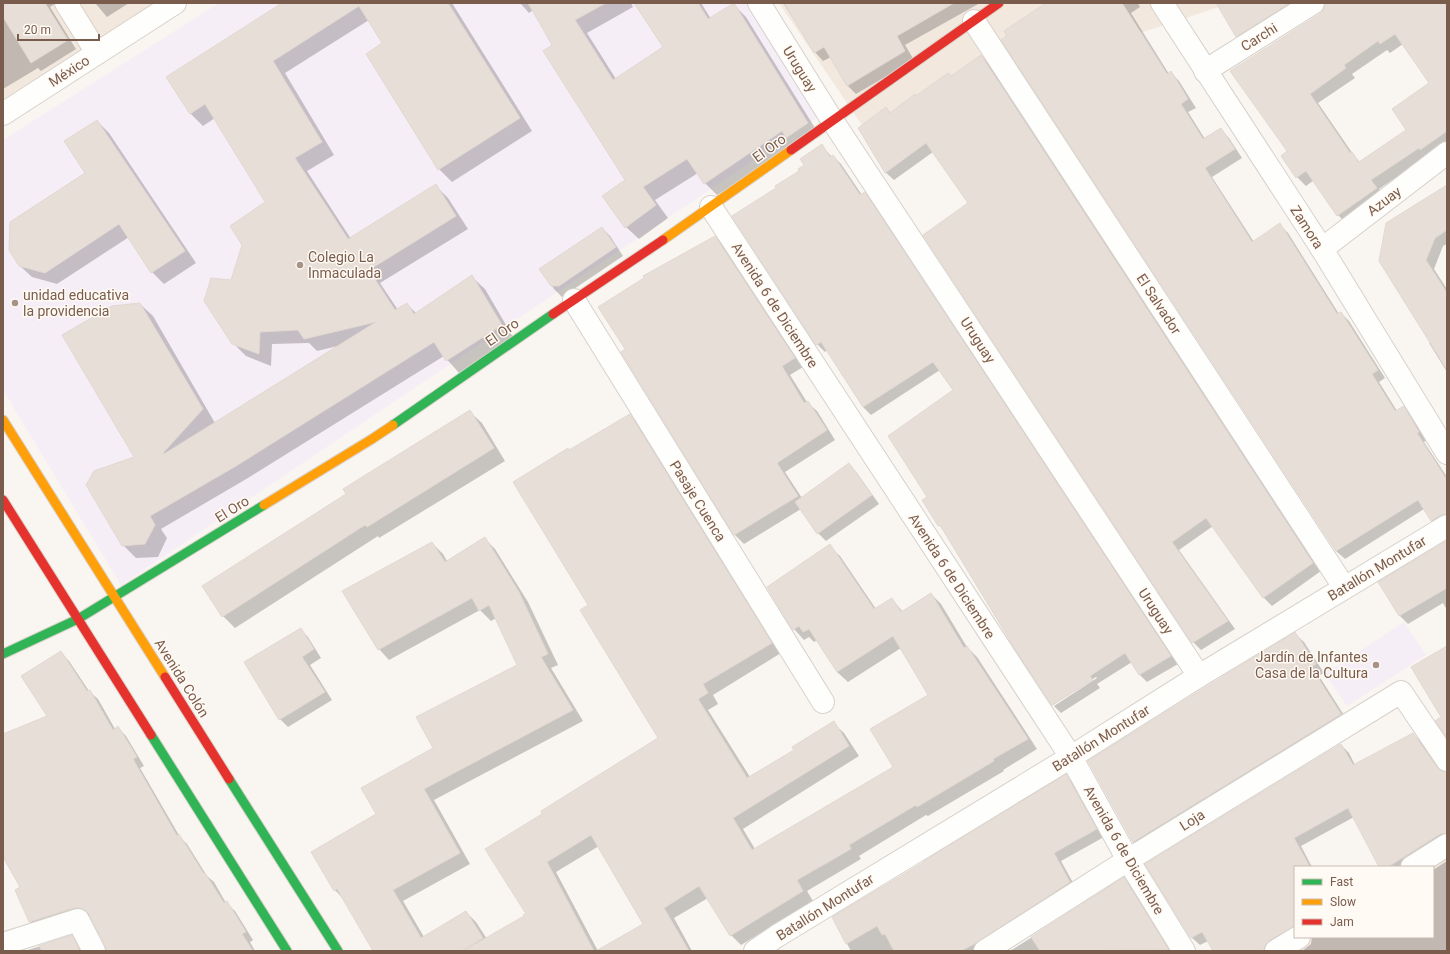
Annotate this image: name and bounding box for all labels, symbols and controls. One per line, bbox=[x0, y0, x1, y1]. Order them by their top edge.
scale bar bbox=[18, 16, 99, 42]
street label: Carchi bbox=[1238, 20, 1280, 54]
text: 20 m bbox=[24, 23, 51, 37]
street label: Uruguay bbox=[780, 43, 821, 95]
street label: México bbox=[46, 52, 92, 90]
street label: El Oro bbox=[749, 131, 789, 165]
street label: Azuay bbox=[1364, 183, 1404, 219]
street label: Zamora bbox=[1287, 202, 1327, 252]
street label: Avenida 6 de Diciembre bbox=[729, 239, 821, 371]
place label: Colegio La Inmaculada bbox=[308, 249, 381, 281]
marker: Colegio La Inmaculada bbox=[295, 260, 305, 270]
street label: El Salvador bbox=[1133, 271, 1185, 338]
place label: unidad educativa la providencia bbox=[23, 287, 129, 319]
marker: unidad educativa la providencia bbox=[10, 298, 20, 308]
street label: Uruguay bbox=[957, 314, 999, 366]
street label: El Oro bbox=[482, 315, 522, 349]
street label: Pasaje Cuenca bbox=[667, 458, 729, 544]
street label: El Oro bbox=[212, 492, 252, 526]
street label: Avenida 6 de Diciembre bbox=[906, 510, 998, 642]
street label: Batallón Montufar bbox=[1325, 532, 1429, 604]
street label: Uruguay bbox=[1135, 585, 1177, 637]
street label: Avenida Colón bbox=[152, 636, 212, 720]
place label: Jardín de Infantes Casa de la Cultura bbox=[1255, 649, 1368, 681]
marker: Jardín de Infantes Casa de la Cultura bbox=[1371, 660, 1381, 670]
street label: Batallón Montufar bbox=[1049, 701, 1153, 774]
street label: Avenida 6 de Diciembre bbox=[1081, 783, 1167, 917]
street label: Loja bbox=[1177, 806, 1207, 834]
legend bbox=[1294, 866, 1434, 938]
street label: Batallón Montufar bbox=[773, 870, 877, 943]
text: Fast bbox=[1330, 875, 1353, 889]
text: Slow bbox=[1330, 895, 1356, 909]
text: Jam bbox=[1330, 915, 1354, 929]

